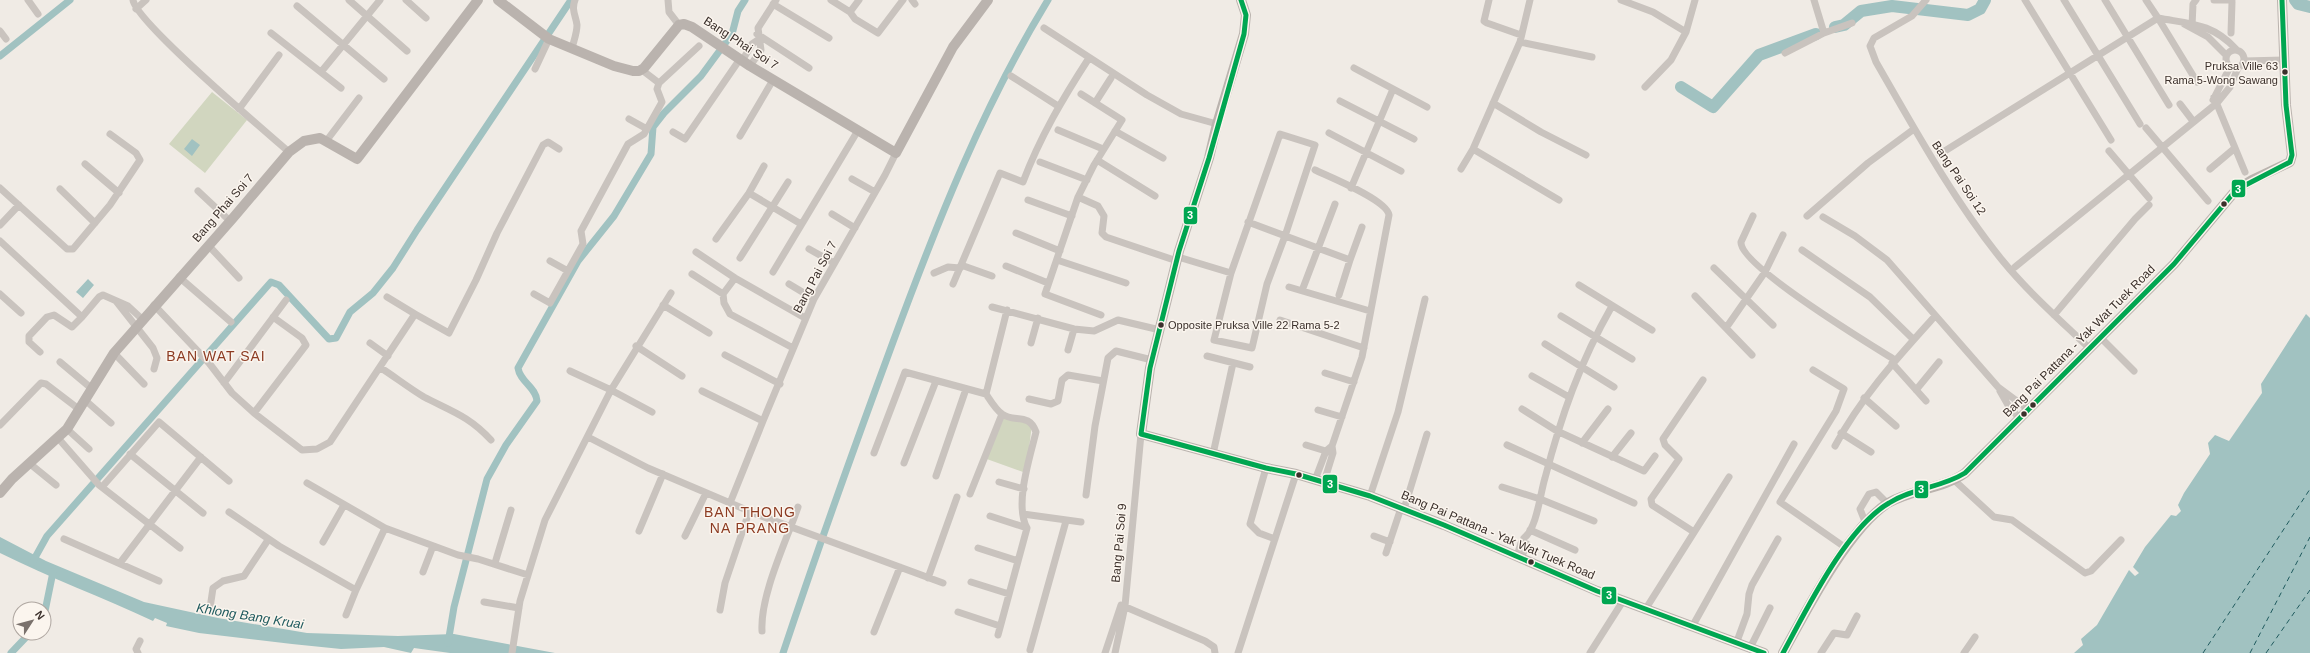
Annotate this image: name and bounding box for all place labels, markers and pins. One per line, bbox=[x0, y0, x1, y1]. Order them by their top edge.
place label: Pruksa Ville 63 Rama 5-Wong Sawang bbox=[2164, 60, 2278, 86]
marker: Pruksa Ville 63 Rama 5-Wong Sawang bbox=[2280, 67, 2290, 77]
unlabelled marker bbox=[2219, 199, 2229, 209]
place label: Opposite Pruksa Ville 22 Rama 5-2 bbox=[1168, 319, 1340, 331]
marker: Opposite Pruksa Ville 22 Rama 5-2 bbox=[1156, 320, 1166, 330]
unlabelled marker bbox=[2028, 400, 2038, 410]
unlabelled marker bbox=[2019, 409, 2029, 419]
unlabelled marker bbox=[1294, 470, 1304, 480]
unlabelled marker bbox=[1526, 557, 1536, 567]

